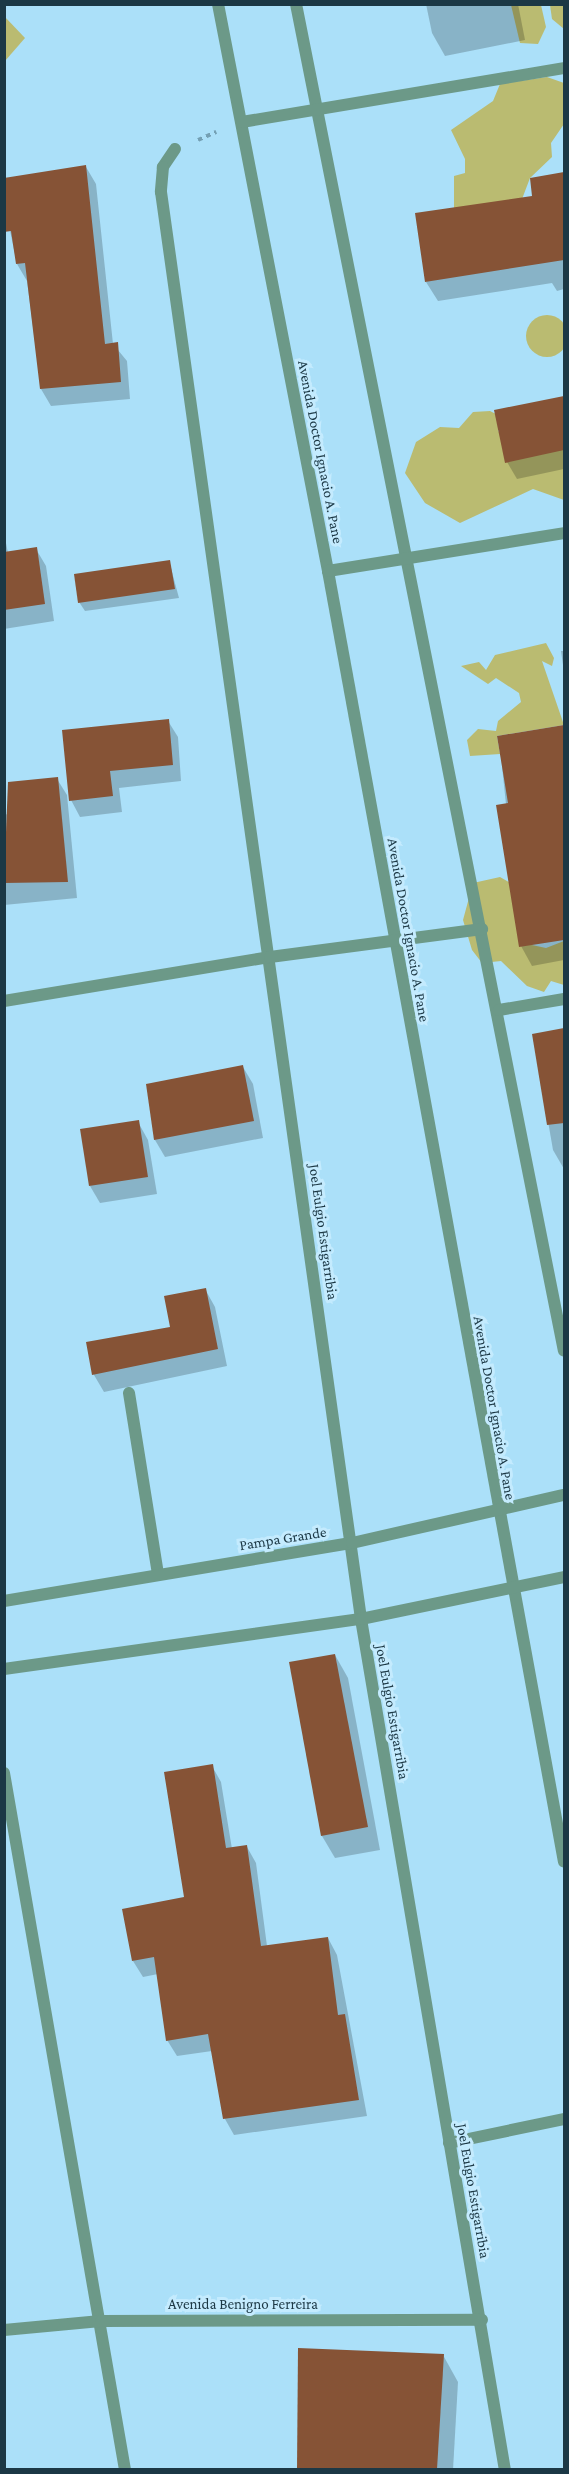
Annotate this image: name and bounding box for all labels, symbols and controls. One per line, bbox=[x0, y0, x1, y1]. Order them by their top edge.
street label: Avenida Doctor Ignacio A. Pane bbox=[293, 359, 347, 545]
street label: Avenida Doctor Ignacio A. Pane bbox=[383, 837, 433, 1023]
street label: Joel Eulgio Estigarribia bbox=[305, 1163, 341, 1301]
street label: Avenida Doctor Ignacio A. Pane bbox=[469, 1315, 519, 1501]
street label: Pampa Grande bbox=[238, 1523, 328, 1555]
street label: Joel Eulgio Estigarribia bbox=[371, 1643, 413, 1781]
street label: Joel Eulgio Estigarribia bbox=[452, 2122, 494, 2260]
street label: Avenida Benigno Ferreira bbox=[168, 2296, 318, 2314]

